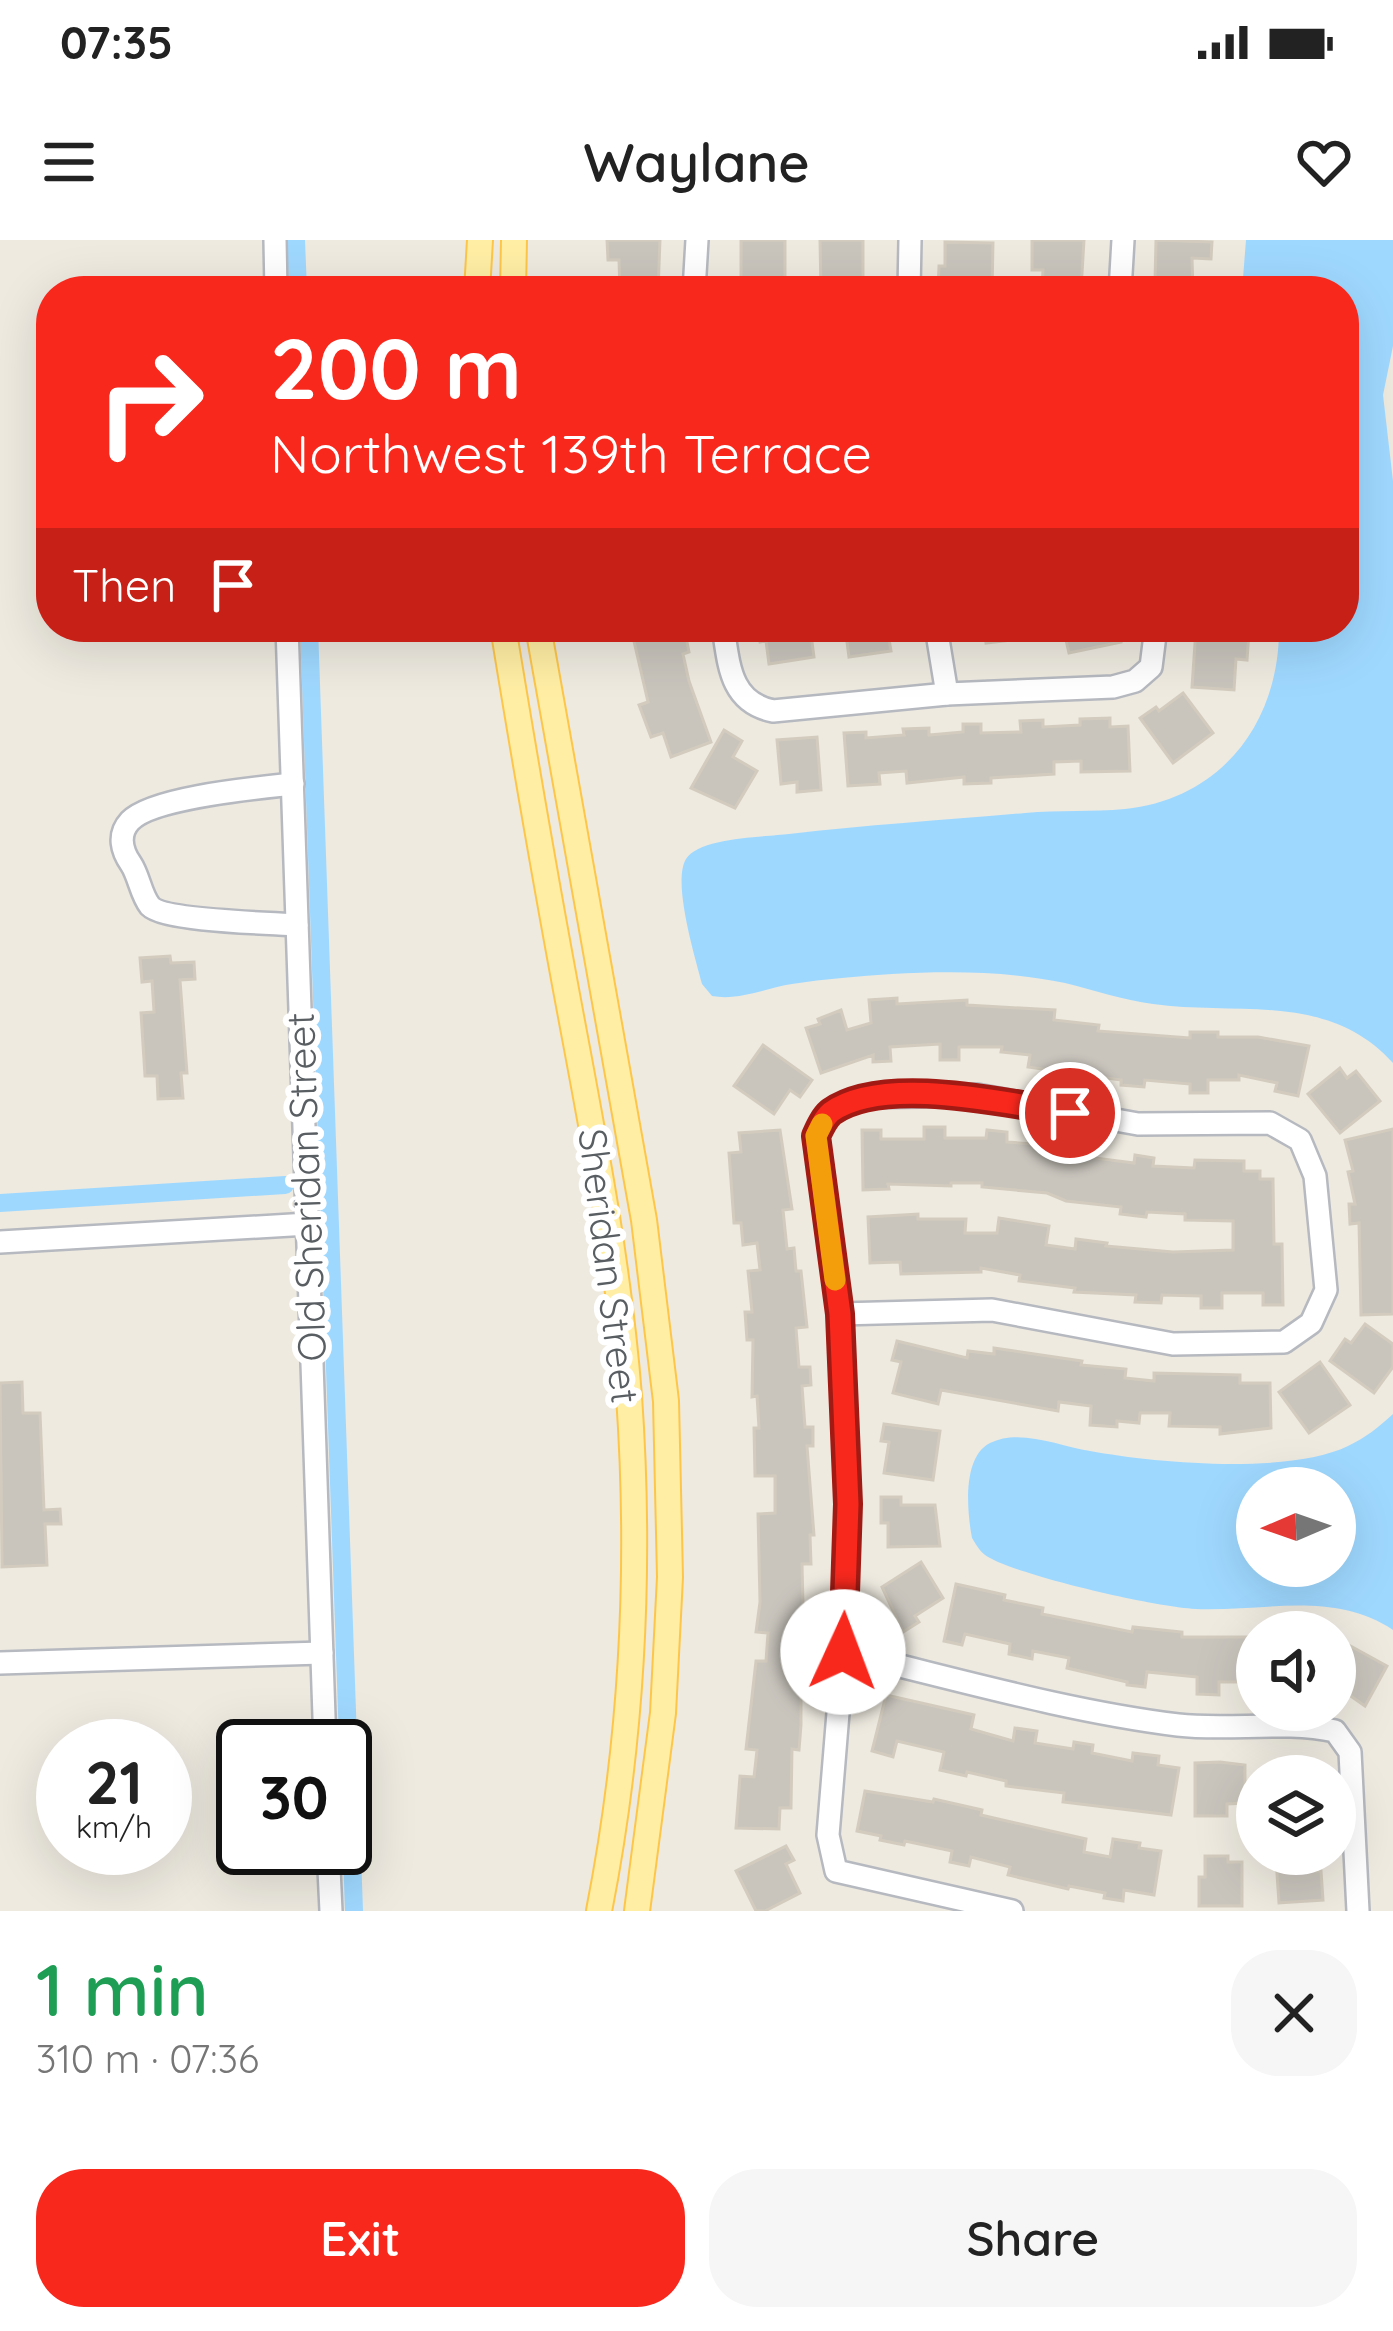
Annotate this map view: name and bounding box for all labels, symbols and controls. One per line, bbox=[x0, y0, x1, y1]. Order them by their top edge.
text: 07:35 bbox=[60, 14, 173, 70]
text: Waylane bbox=[583, 128, 810, 196]
icon: menu bbox=[36, 129, 102, 195]
icon: heart bbox=[1291, 129, 1357, 195]
text: 200 m bbox=[270, 315, 522, 420]
icon: right bbox=[72, 324, 228, 480]
text: Northwest 139th Terrace bbox=[270, 419, 872, 487]
icon: arrive bbox=[200, 552, 266, 618]
text: Then bbox=[72, 557, 176, 613]
street label: Old Sheridan Street bbox=[275, 1012, 336, 1362]
pin bbox=[1019, 1062, 1121, 1164]
icon: arrive bbox=[1037, 1080, 1103, 1146]
street label: Sheridan Street bbox=[568, 1126, 651, 1406]
north arrow bbox=[1236, 1467, 1356, 1587]
map controls bbox=[1236, 1467, 1356, 1875]
position arrow bbox=[780, 1589, 906, 1715]
button: sound bbox=[1236, 1611, 1356, 1731]
speed limit sign: 30 bbox=[216, 1719, 372, 1875]
text: 21 bbox=[85, 1744, 143, 1819]
button: layers bbox=[1236, 1755, 1356, 1875]
text: km/h bbox=[76, 1808, 152, 1846]
text: 1 min bbox=[36, 1944, 209, 2034]
button: close bbox=[1231, 1950, 1357, 2076]
text: 310 m · 07:36 bbox=[36, 2034, 259, 2083]
button: Exit bbox=[36, 2169, 685, 2307]
button: Share bbox=[709, 2169, 1357, 2307]

